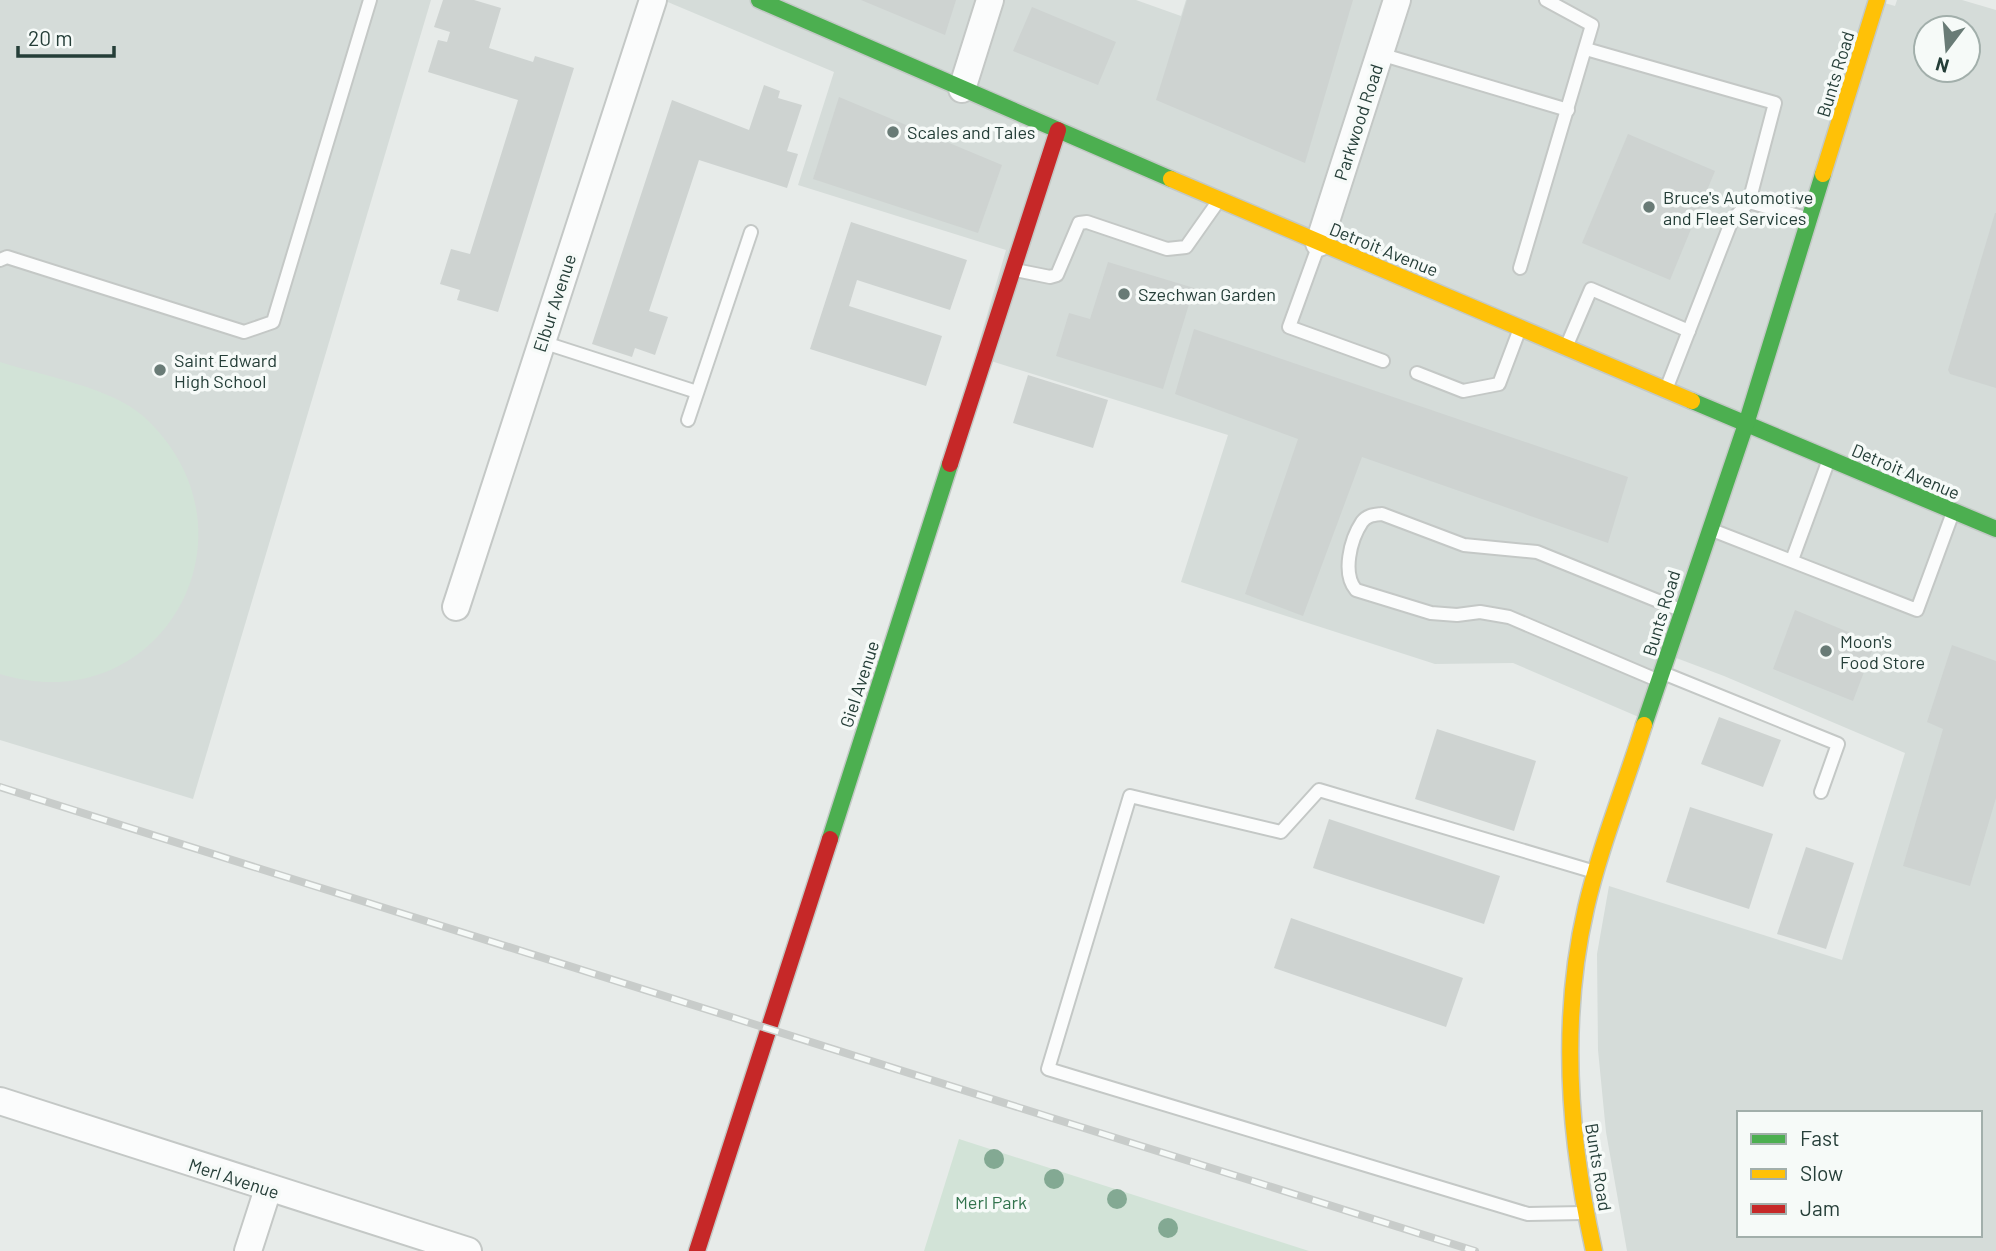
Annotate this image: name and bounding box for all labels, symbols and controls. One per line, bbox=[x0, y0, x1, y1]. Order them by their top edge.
scale bar bbox=[18, 14, 114, 58]
north arrow bbox=[1912, 14, 1982, 84]
text: 20 m bbox=[28, 25, 73, 50]
street label: Bunts Road bbox=[1811, 28, 1859, 120]
text: N bbox=[1933, 53, 1951, 79]
street label: Parkwood Road bbox=[1329, 61, 1387, 183]
place label: Scales and Tales bbox=[907, 121, 1036, 143]
marker: Scales and Tales bbox=[885, 124, 901, 140]
place label: Bruce's Automotive and Fleet Services bbox=[1663, 186, 1813, 229]
marker: Bruce's Automotive and Fleet Services bbox=[1641, 199, 1657, 215]
street label: Detroit Avenue bbox=[1326, 217, 1442, 281]
street label: Elbur Avenue bbox=[528, 251, 580, 355]
place label: Szechwan Garden bbox=[1138, 283, 1276, 305]
marker: Szechwan Garden bbox=[1116, 286, 1132, 302]
place label: Saint Edward High School bbox=[174, 349, 277, 392]
marker: Saint Edward High School bbox=[152, 362, 168, 378]
street label: Detroit Avenue bbox=[1849, 438, 1963, 504]
street label: Bunts Road bbox=[1637, 567, 1685, 659]
place label: Moon's Food Store bbox=[1840, 630, 1925, 673]
street label: Giel Avenue bbox=[835, 638, 883, 730]
marker: Moon's Food Store bbox=[1818, 643, 1834, 659]
legend bbox=[1737, 1111, 1982, 1237]
street label: Bunts Road bbox=[1581, 1121, 1617, 1213]
text: Fast bbox=[1800, 1125, 1840, 1150]
street label: Merl Avenue bbox=[186, 1153, 282, 1203]
text: Slow bbox=[1800, 1160, 1843, 1185]
park label: Merl Park bbox=[955, 1191, 1027, 1213]
text: Jam bbox=[1800, 1195, 1840, 1220]

